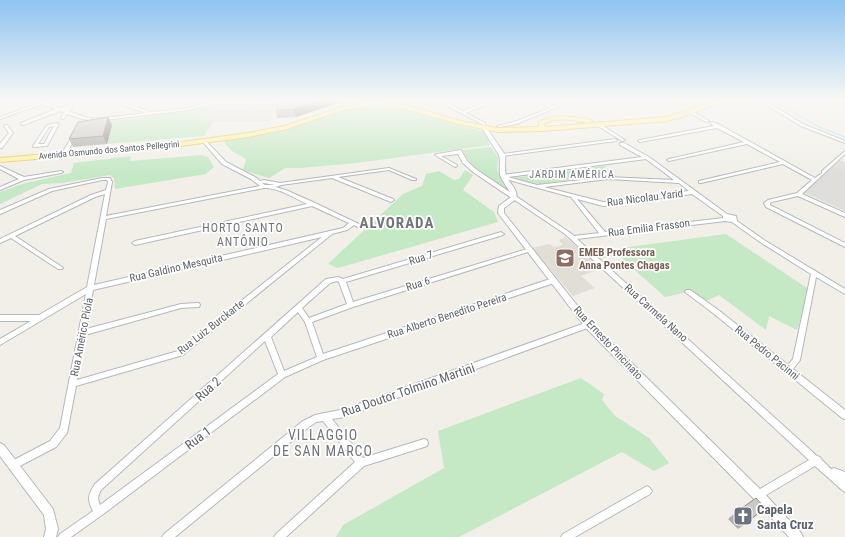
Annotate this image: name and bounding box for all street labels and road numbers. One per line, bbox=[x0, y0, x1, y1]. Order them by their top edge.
street label: Avenida Osmundo dos Santos Pellegrini bbox=[38, 139, 180, 161]
street label: Rua Nicolau Yarid bbox=[606, 187, 684, 209]
street label: Rua Emilia Frasson bbox=[607, 217, 691, 239]
street label: Rua 7 bbox=[407, 248, 435, 268]
street label: Rua Galdino Mesquita bbox=[128, 251, 224, 285]
street label: Rua 6 bbox=[404, 274, 432, 294]
street label: Rua Carmela Nano bbox=[622, 281, 691, 345]
street label: Rua Alberto Benedito Pereira bbox=[386, 291, 508, 341]
street label: Rua Américo Piola bbox=[68, 297, 96, 377]
street label: Rua Luiz Burckarte bbox=[175, 297, 247, 357]
street label: Rua Ernesto Pincinato bbox=[571, 304, 646, 383]
street label: Rua Pedro Pacinni bbox=[732, 323, 802, 383]
street label: Rua Doutor Tolmino Martini bbox=[339, 360, 477, 420]
street label: Rua 2 bbox=[192, 374, 224, 404]
street label: Rua 1 bbox=[182, 423, 214, 453]

